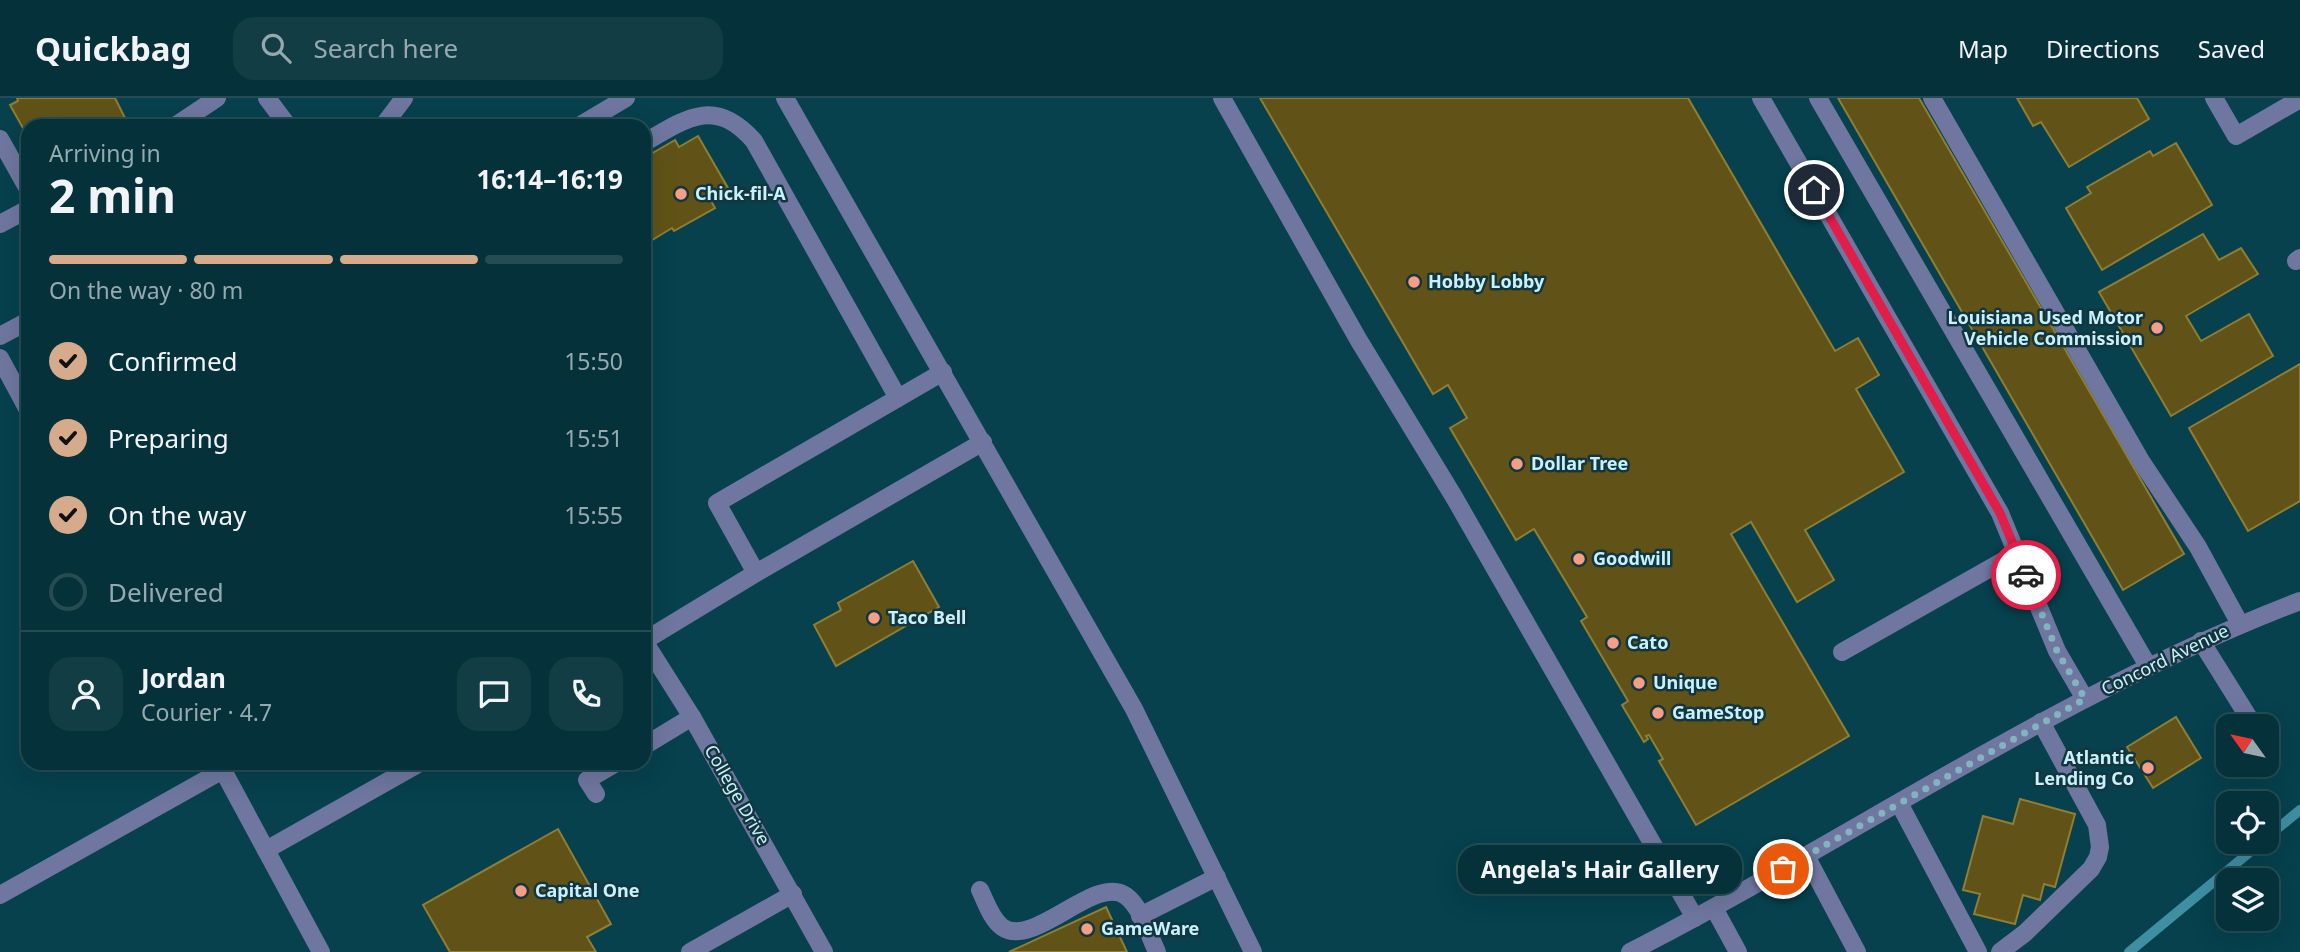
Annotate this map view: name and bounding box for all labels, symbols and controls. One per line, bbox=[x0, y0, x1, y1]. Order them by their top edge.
search box bbox=[233, 17, 723, 80]
text: Quickbag bbox=[35, 26, 191, 71]
icon: search bbox=[257, 29, 295, 67]
text: Search here bbox=[313, 30, 458, 66]
text: Map bbox=[1958, 32, 2008, 65]
text: Directions bbox=[2046, 32, 2160, 65]
text: Saved bbox=[2198, 32, 2265, 65]
text: Arriving in bbox=[49, 137, 161, 169]
pin bbox=[1784, 160, 1844, 220]
text: 16:14–16:19 bbox=[476, 161, 623, 197]
text: 2 min bbox=[49, 164, 176, 226]
icon: home bbox=[1795, 171, 1833, 209]
place label: Chick-fil-A bbox=[695, 181, 786, 205]
marker: Chick-fil-A bbox=[673, 186, 689, 202]
place label: Hobby Lobby bbox=[1428, 269, 1545, 293]
text: On the way · 80 m bbox=[49, 274, 243, 306]
marker: Hobby Lobby bbox=[1406, 274, 1422, 290]
place label: Louisiana Used Motor Vehicle Commission bbox=[1947, 305, 2143, 350]
marker: Louisiana Used Motor Vehicle Commission bbox=[2149, 320, 2165, 336]
icon: check bbox=[49, 342, 87, 380]
text: Confirmed bbox=[108, 343, 238, 379]
text: 15:50 bbox=[564, 345, 623, 377]
icon: check bbox=[49, 419, 87, 457]
text: Preparing bbox=[108, 420, 229, 456]
text: 15:51 bbox=[564, 422, 623, 454]
place label: Dollar Tree bbox=[1531, 451, 1628, 475]
marker: Dollar Tree bbox=[1509, 456, 1525, 472]
icon: check bbox=[49, 496, 87, 534]
text: On the way bbox=[108, 497, 246, 533]
text: 15:55 bbox=[564, 499, 623, 531]
courier bbox=[1991, 540, 2061, 610]
place label: Goodwill bbox=[1593, 546, 1671, 570]
marker: Goodwill bbox=[1571, 551, 1587, 567]
icon: car bbox=[2007, 556, 2045, 594]
text: Delivered bbox=[108, 574, 224, 610]
place label: Taco Bell bbox=[888, 605, 966, 629]
marker: Taco Bell bbox=[866, 610, 882, 626]
street label: Concord Avenue bbox=[2097, 618, 2232, 700]
place label: Cato bbox=[1627, 630, 1668, 654]
marker: Cato bbox=[1605, 635, 1621, 651]
button: person bbox=[49, 657, 123, 731]
button: chat bbox=[457, 657, 531, 731]
button: phone bbox=[549, 657, 623, 731]
text: Jordan bbox=[141, 660, 226, 696]
place label: Unique bbox=[1653, 670, 1718, 694]
marker: Unique bbox=[1631, 675, 1647, 691]
text: Courier · 4.7 bbox=[141, 696, 272, 728]
place label: GameStop bbox=[1672, 700, 1764, 724]
marker: GameStop bbox=[1650, 705, 1666, 721]
north arrow bbox=[2216, 714, 2278, 777]
map controls bbox=[2216, 714, 2279, 931]
street label: College Drive bbox=[699, 740, 776, 849]
place label: Atlantic Lending Co bbox=[2034, 745, 2134, 790]
marker: Atlantic Lending Co bbox=[2140, 760, 2156, 776]
button: locate bbox=[2216, 791, 2279, 854]
pin bbox=[1753, 839, 1813, 899]
callout: Angela's Hair Gallery bbox=[1458, 844, 1741, 894]
icon: bag bbox=[1764, 850, 1802, 888]
text: Angela's Hair Gallery bbox=[1481, 853, 1719, 885]
button: layers bbox=[2216, 868, 2279, 931]
place label: Capital One bbox=[535, 878, 639, 902]
marker: Capital One bbox=[513, 883, 529, 899]
place label: GameWare bbox=[1101, 916, 1199, 940]
marker: GameWare bbox=[1079, 921, 1095, 937]

